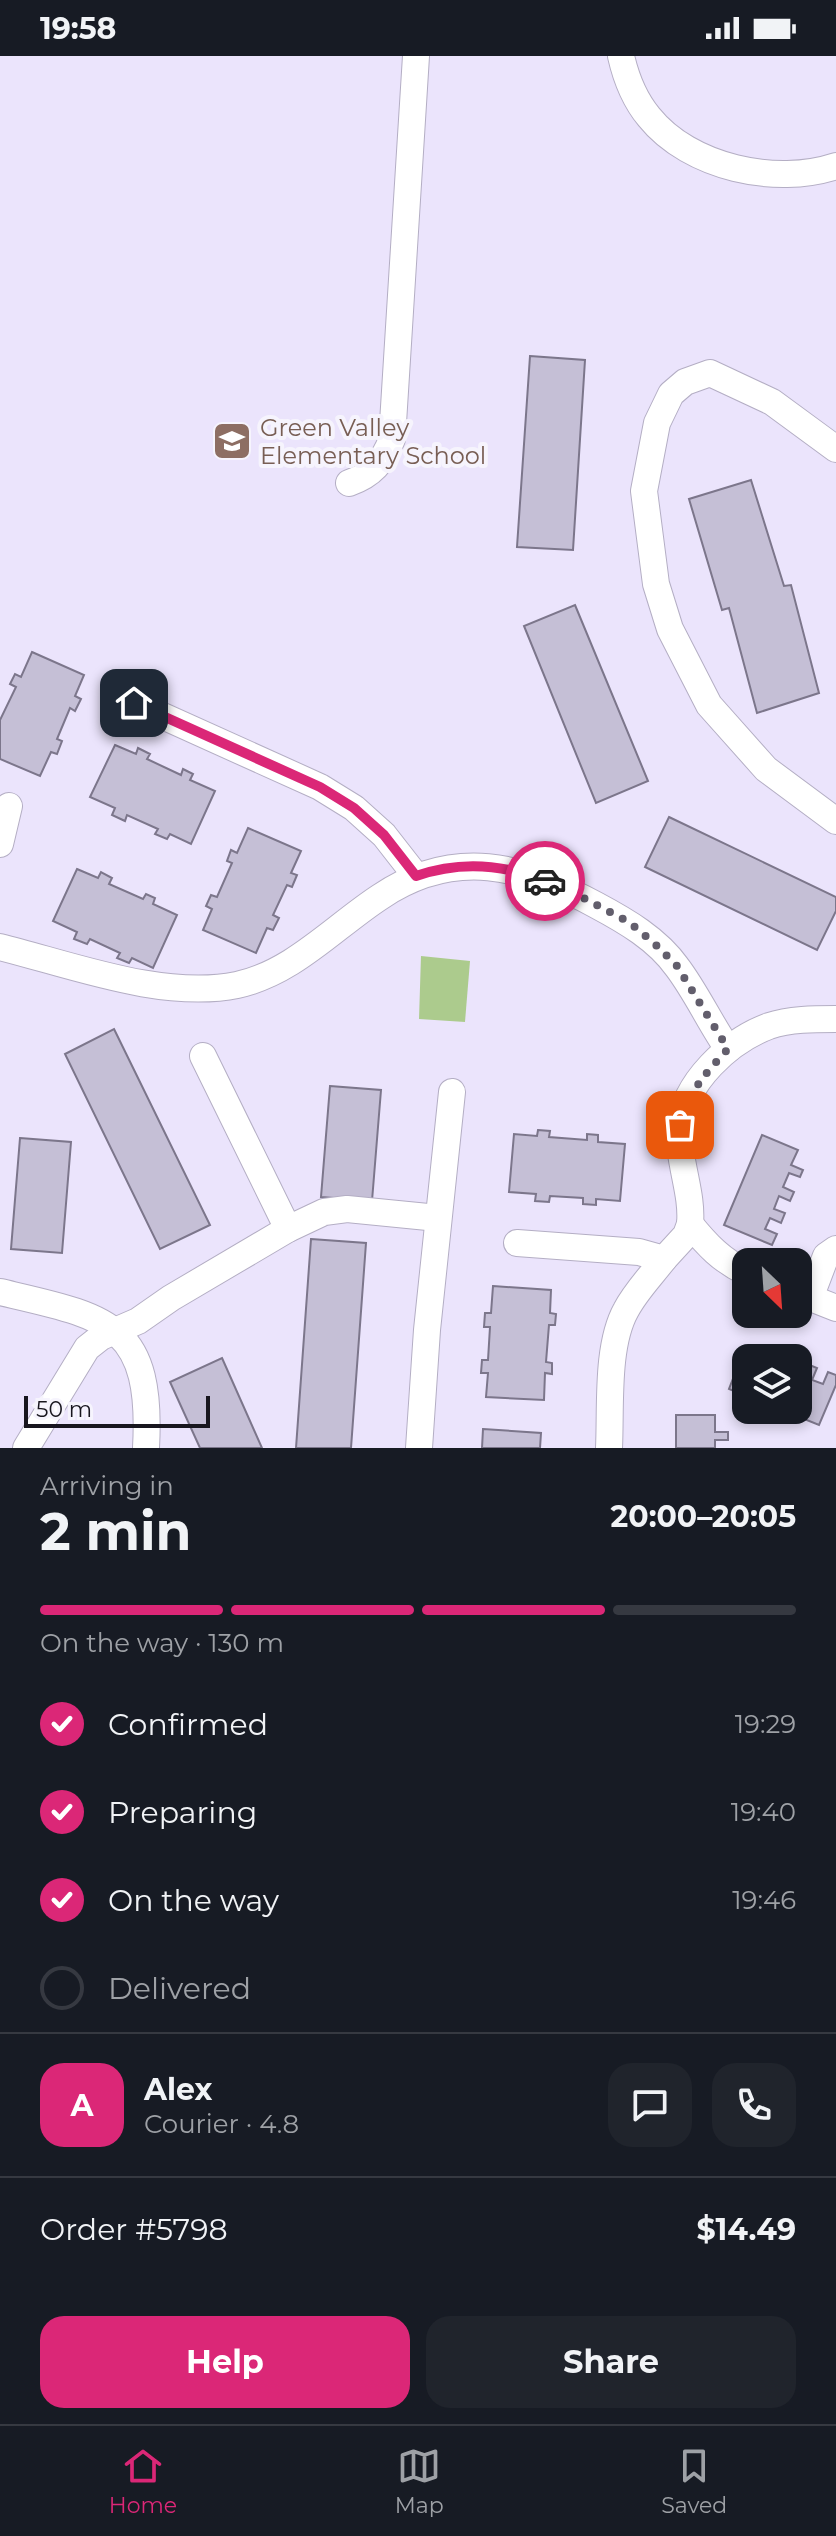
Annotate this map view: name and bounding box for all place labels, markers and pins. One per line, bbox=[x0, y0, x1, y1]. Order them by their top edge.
place label: Green Valley Elementary School bbox=[260, 413, 486, 470]
school or university icon: Green Valley Elementary School bbox=[211, 420, 253, 462]
pin bbox=[100, 669, 168, 737]
pin bbox=[646, 1091, 714, 1159]

